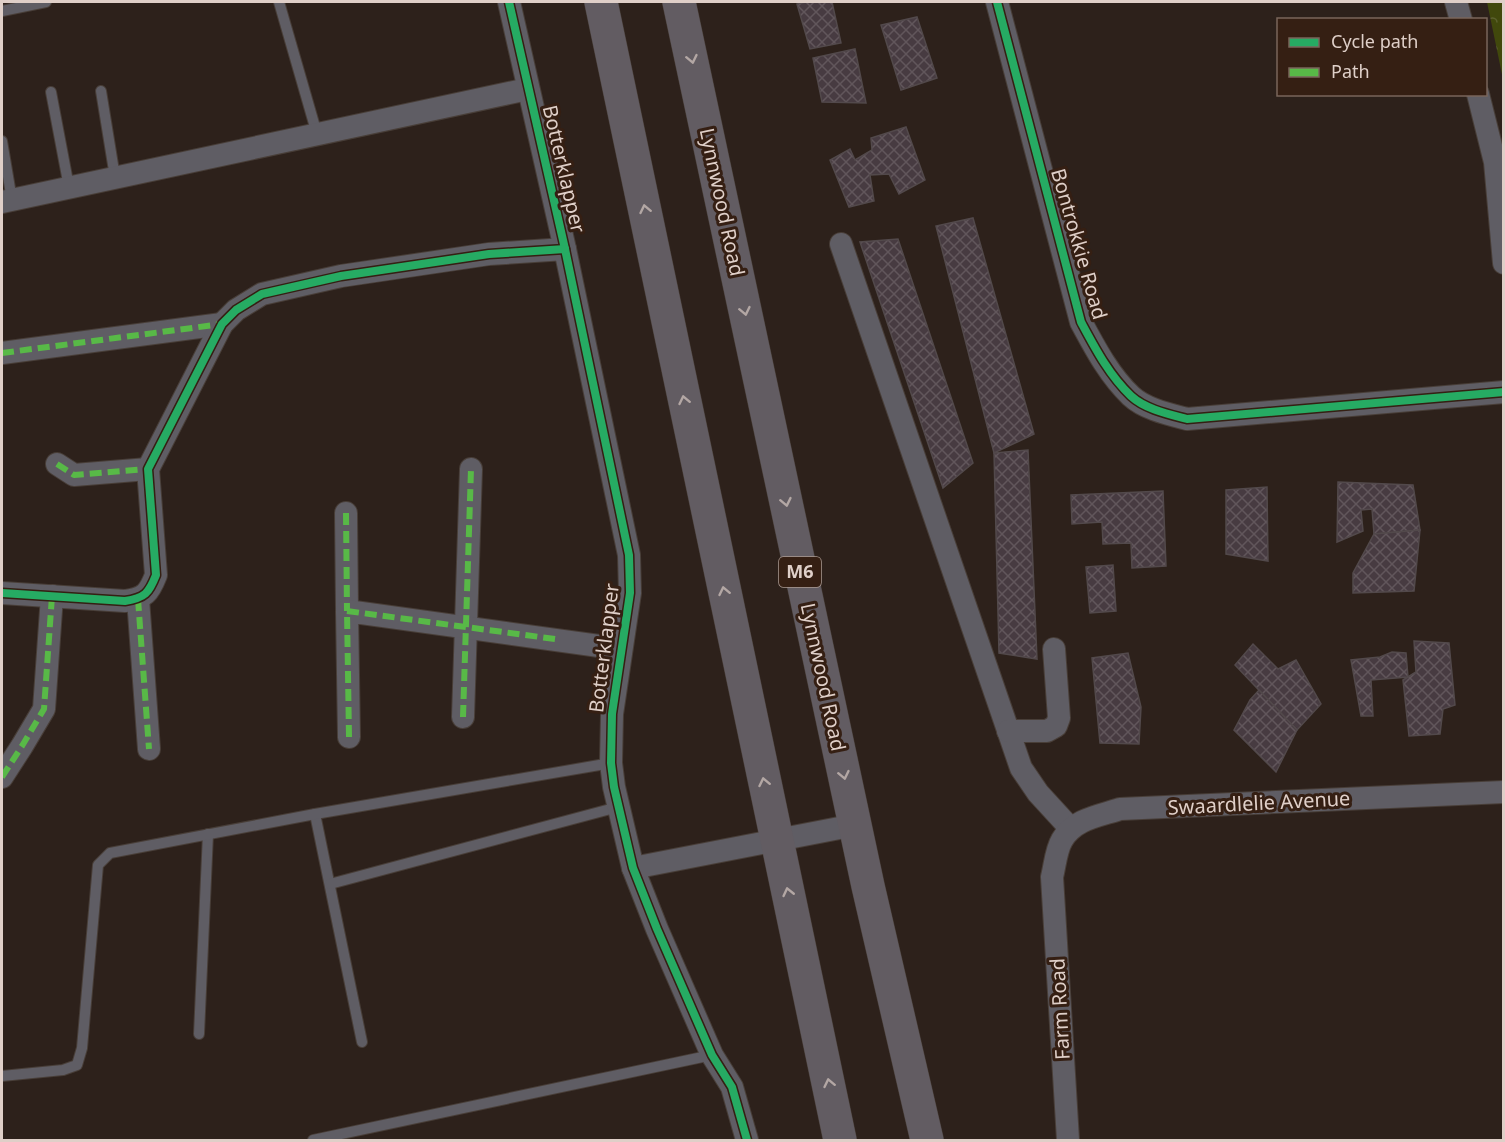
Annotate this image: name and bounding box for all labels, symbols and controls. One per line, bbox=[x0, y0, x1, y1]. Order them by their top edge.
legend bbox=[1277, 18, 1487, 96]
text: Cycle path bbox=[1331, 29, 1418, 53]
one-way arrow bbox=[684, 53, 697, 63]
text: Path bbox=[1331, 59, 1370, 83]
street label: Botterklapper bbox=[537, 102, 592, 235]
street label: Lynnwood Road bbox=[694, 125, 751, 278]
street label: Bontrokkie Road bbox=[1045, 165, 1114, 322]
one-way arrow bbox=[639, 205, 652, 215]
one-way arrow bbox=[738, 306, 751, 316]
one-way arrow bbox=[678, 396, 691, 406]
one-way arrow bbox=[778, 497, 791, 507]
road number: M6 bbox=[779, 557, 821, 587]
street label: Botterklapper bbox=[582, 582, 625, 714]
one-way arrow bbox=[718, 587, 731, 597]
street label: Lynnwood Road bbox=[795, 600, 852, 753]
one-way arrow bbox=[836, 769, 849, 779]
one-way arrow bbox=[758, 777, 771, 787]
street label: Swaardlelie Avenue bbox=[1167, 784, 1351, 821]
one-way arrow bbox=[782, 888, 795, 898]
street label: Farm Road bbox=[1043, 957, 1076, 1061]
one-way arrow bbox=[823, 1078, 836, 1088]

